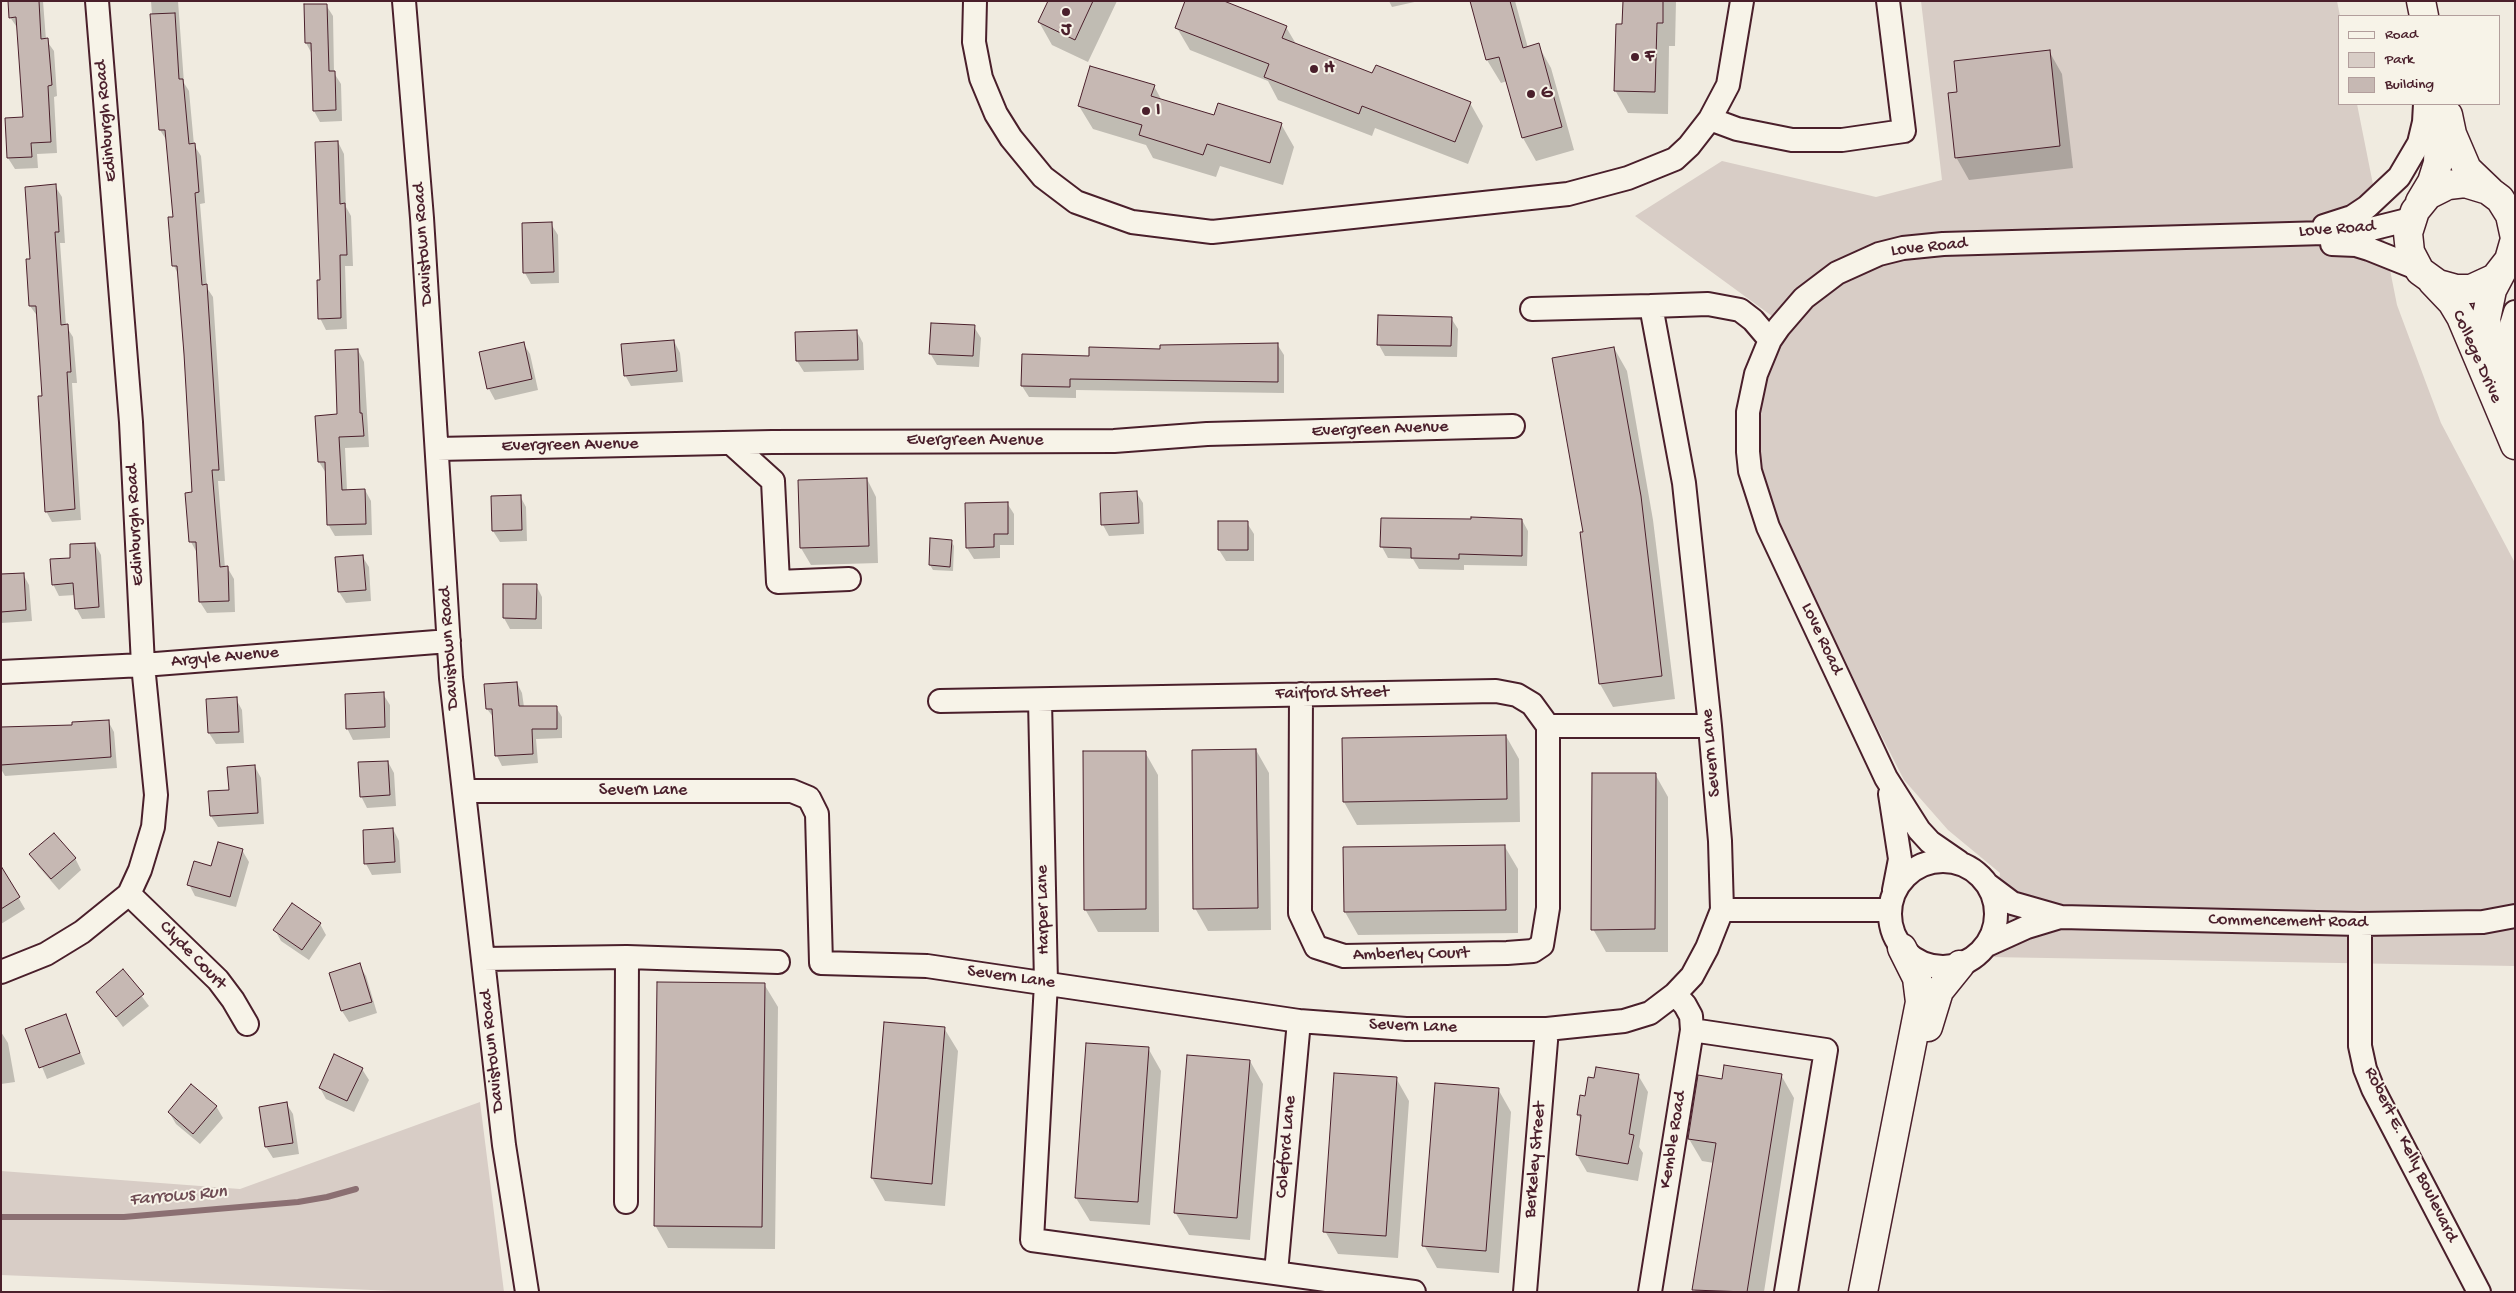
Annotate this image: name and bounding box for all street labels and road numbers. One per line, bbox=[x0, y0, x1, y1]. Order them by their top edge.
street label: Edinburgh Road bbox=[91, 59, 123, 183]
street label: Davistown Road bbox=[409, 182, 439, 306]
street label: Love Road bbox=[2298, 217, 2376, 243]
street label: Love Road bbox=[1890, 233, 1968, 263]
street label: College Drive bbox=[2446, 307, 2506, 407]
street label: Evergreen Avenue bbox=[1311, 417, 1449, 443]
street label: Evergreen Avenue bbox=[907, 430, 1043, 452]
street label: Evergreen Avenue bbox=[501, 434, 639, 458]
street label: Edinburgh Road bbox=[122, 464, 150, 586]
street label: Davistown Road bbox=[435, 586, 465, 710]
street label: Love Road bbox=[1795, 600, 1847, 678]
street label: Argyle Avenue bbox=[170, 643, 280, 673]
street label: Fairford Street bbox=[1275, 682, 1389, 706]
street label: Severn Lane bbox=[1697, 708, 1727, 798]
street label: Severn Lane bbox=[599, 780, 687, 802]
street label: Harper Lane bbox=[1032, 865, 1056, 955]
street label: Commencement Road bbox=[2208, 910, 2368, 934]
street label: Clyde Court bbox=[154, 917, 230, 995]
street label: Amberley Court bbox=[1353, 943, 1469, 967]
street label: Severn Lane bbox=[966, 961, 1056, 995]
street label: Davistown Road bbox=[476, 989, 510, 1113]
street label: Severn Lane bbox=[1368, 1015, 1458, 1039]
street label: Robert E. Kelly Boulevard bbox=[2358, 1064, 2462, 1246]
street label: Kemble Road bbox=[1656, 1090, 1692, 1190]
street label: Coleford Lane bbox=[1272, 1095, 1302, 1199]
street label: Berkeley Street bbox=[1520, 1101, 1552, 1219]

